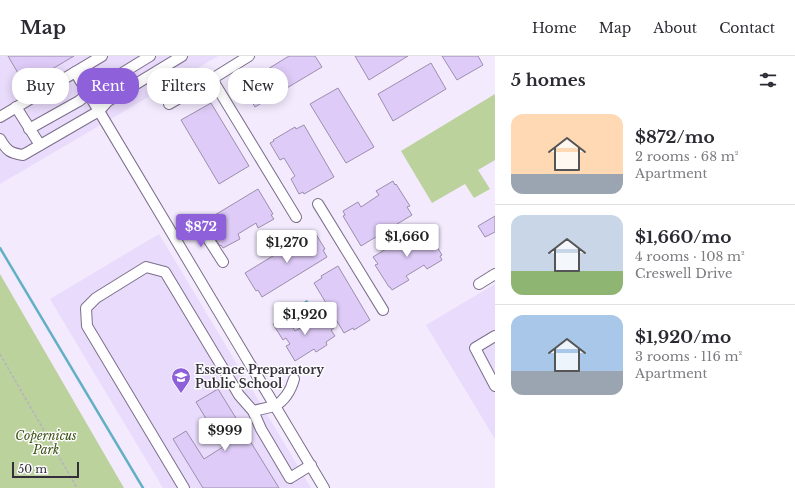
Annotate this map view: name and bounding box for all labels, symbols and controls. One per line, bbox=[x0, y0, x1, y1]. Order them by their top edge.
text: Map bbox=[20, 16, 66, 39]
text: Home bbox=[532, 19, 577, 37]
text: Map bbox=[599, 19, 631, 37]
text: About bbox=[653, 19, 697, 37]
text: Contact bbox=[719, 19, 775, 37]
chip: Buy bbox=[12, 68, 69, 104]
chip: Rent bbox=[77, 68, 139, 104]
chip: Filters bbox=[147, 68, 220, 104]
chip: New bbox=[228, 68, 288, 104]
icon: filters bbox=[757, 69, 779, 91]
text: 5 homes bbox=[511, 70, 586, 91]
text: $872/mo bbox=[635, 127, 715, 148]
icon: home bbox=[543, 130, 591, 178]
text: 2 rooms · 68 m² bbox=[635, 148, 738, 165]
text: Apartment bbox=[635, 165, 707, 182]
pin: $872 bbox=[177, 214, 225, 248]
text: $872 bbox=[185, 218, 217, 235]
pin: $1,660 bbox=[374, 224, 440, 258]
text: $1,660/mo bbox=[635, 227, 731, 248]
text: $1,660 bbox=[385, 228, 429, 245]
pin: $1,270 bbox=[254, 230, 320, 264]
icon: home bbox=[543, 231, 591, 279]
text: $1,270 bbox=[266, 234, 308, 251]
text: 4 rooms · 108 m² bbox=[635, 248, 745, 265]
text: Creswell Drive bbox=[635, 265, 732, 282]
pin: $1,920 bbox=[272, 302, 338, 336]
text: $1,920 bbox=[283, 306, 327, 323]
text: $1,920/mo bbox=[635, 327, 731, 348]
icon: home bbox=[543, 331, 591, 379]
text: 3 rooms · 116 m² bbox=[635, 348, 742, 365]
place label: Essence Preparatory Public School bbox=[195, 362, 324, 391]
text: Apartment bbox=[635, 365, 707, 382]
school or university icon: Essence Preparatory Public School bbox=[170, 366, 192, 394]
pin: $999 bbox=[201, 418, 249, 452]
text: $999 bbox=[208, 422, 242, 439]
park label: Copernicus Park bbox=[15, 428, 77, 457]
scale bar bbox=[12, 460, 79, 479]
text: 50 m bbox=[18, 462, 47, 476]

